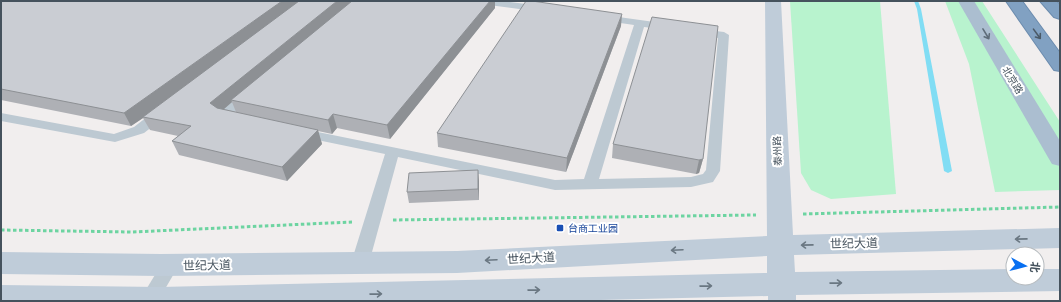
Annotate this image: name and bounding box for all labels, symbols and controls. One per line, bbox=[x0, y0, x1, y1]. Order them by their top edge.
one-way arrow bbox=[982, 28, 990, 40]
one-way arrow bbox=[1033, 28, 1041, 39]
street label: 北京路 bbox=[1000, 64, 1026, 96]
street label: 泰州路 bbox=[770, 136, 784, 166]
place label: 台商工业园 bbox=[568, 222, 618, 234]
marker: 台商工业园 bbox=[555, 223, 565, 233]
street label: 世纪大道 bbox=[830, 235, 878, 251]
one-way arrow bbox=[1015, 235, 1028, 243]
one-way arrow bbox=[801, 241, 814, 248]
north arrow bbox=[1005, 246, 1045, 286]
one-way arrow bbox=[671, 247, 684, 254]
street label: 世纪大道 bbox=[507, 249, 555, 267]
one-way arrow bbox=[485, 256, 498, 263]
street label: 世纪大道 bbox=[183, 257, 231, 273]
text: 北 bbox=[1027, 261, 1043, 274]
one-way arrow bbox=[829, 279, 842, 287]
one-way arrow bbox=[699, 282, 712, 290]
one-way arrow bbox=[527, 286, 540, 294]
one-way arrow bbox=[369, 290, 382, 297]

